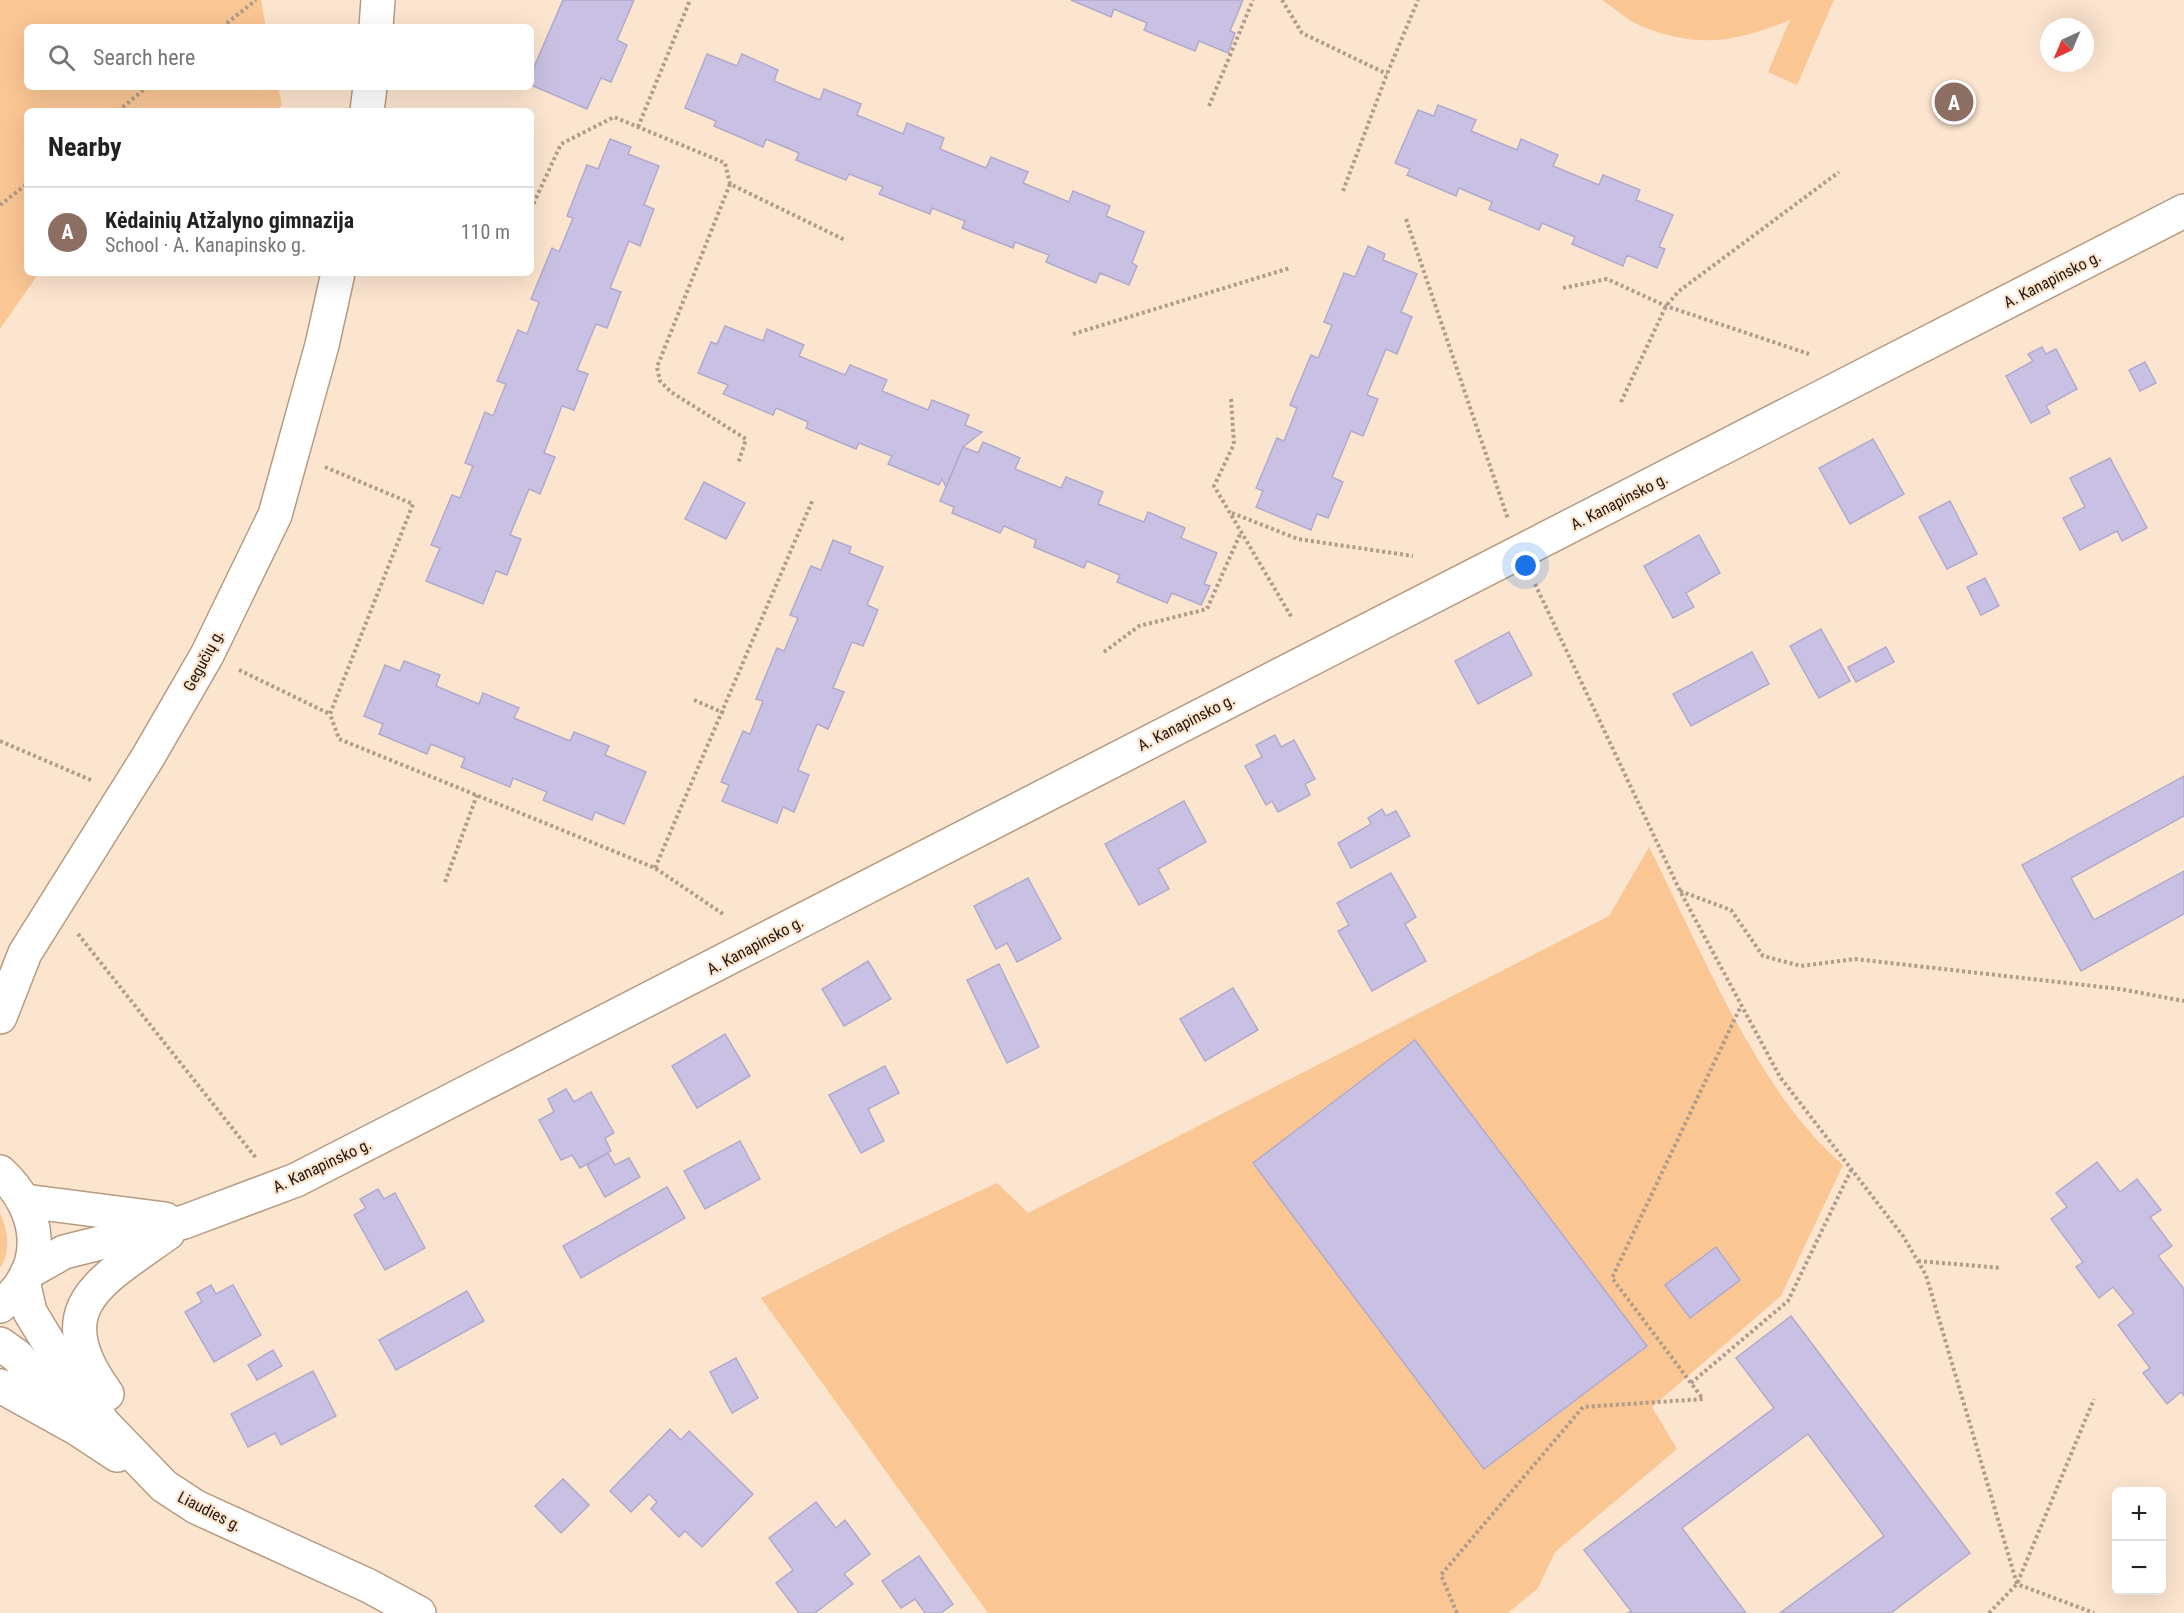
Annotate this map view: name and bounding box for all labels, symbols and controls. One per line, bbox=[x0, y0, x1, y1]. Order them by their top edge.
north arrow bbox=[2040, 18, 2094, 72]
search box bbox=[24, 24, 534, 90]
icon: search bbox=[45, 41, 78, 74]
text: Search here bbox=[93, 45, 195, 70]
pin: A bbox=[1934, 80, 1974, 124]
text: Nearby bbox=[48, 132, 122, 162]
text: Kėdainių Atžalyno gimnazija bbox=[105, 208, 354, 233]
text: A bbox=[62, 220, 73, 244]
text: 110 m bbox=[461, 220, 510, 244]
text: School · A. Kanapinsko g. bbox=[105, 233, 306, 257]
street label: A. Kanapinsko g. bbox=[2000, 247, 2104, 312]
street label: A. Kanapinsko g. bbox=[1567, 469, 1671, 534]
your location bbox=[1511, 551, 1540, 580]
street label: Gegučių g. bbox=[179, 626, 228, 694]
street label: A. Kanapinsko g. bbox=[1134, 690, 1238, 755]
street label: A. Kanapinsko g. bbox=[704, 912, 807, 979]
street label: A. Kanapinsko g. bbox=[270, 1134, 375, 1197]
street label: Liaudies g. bbox=[175, 1487, 245, 1536]
map controls bbox=[2112, 1487, 2166, 1595]
button: + bbox=[2112, 1487, 2166, 1541]
button: − bbox=[2112, 1541, 2166, 1595]

